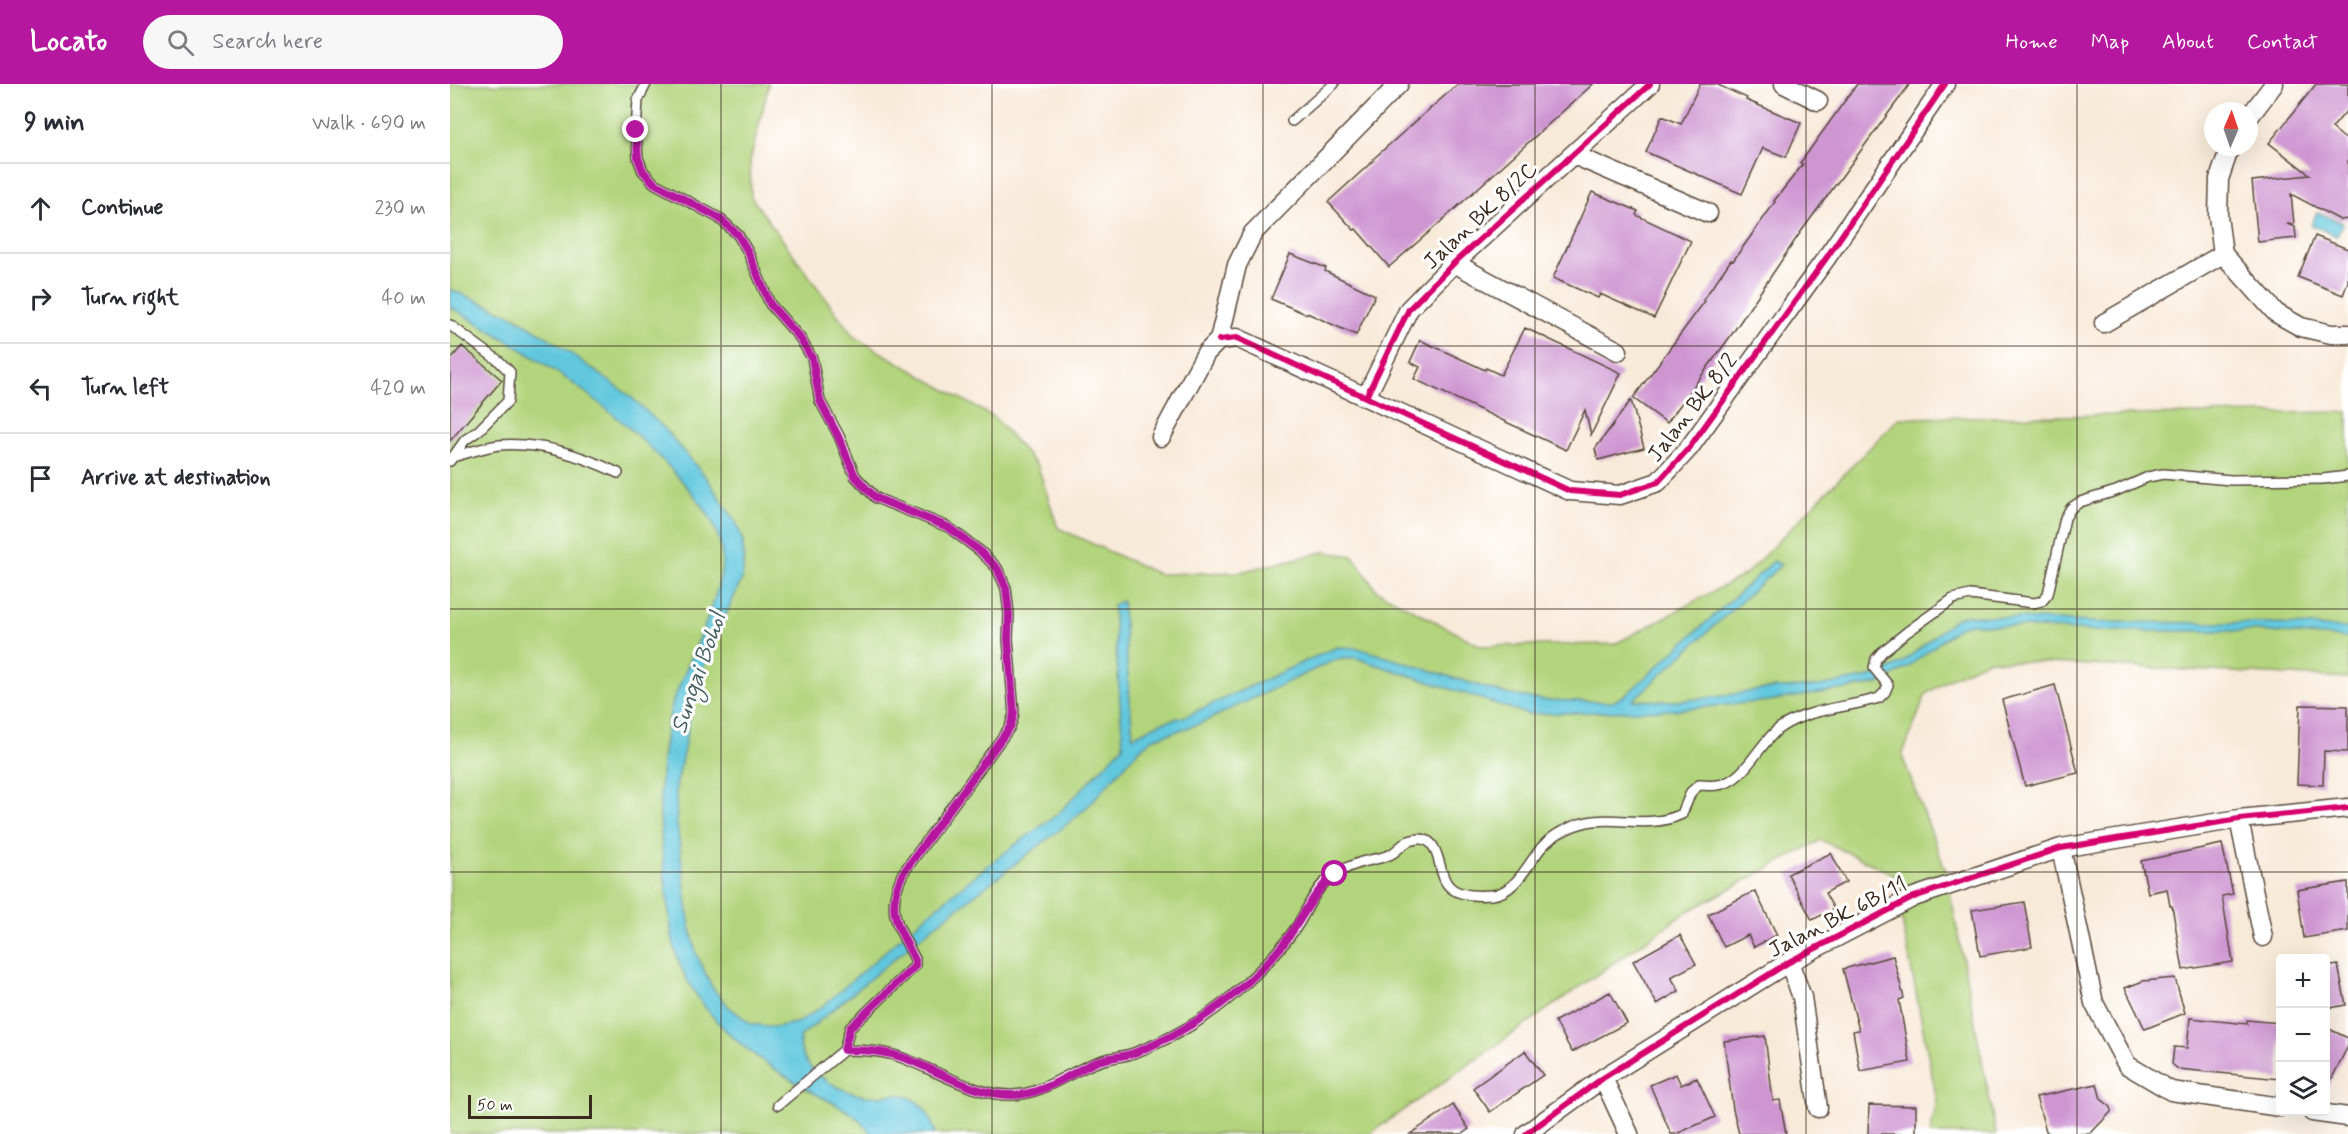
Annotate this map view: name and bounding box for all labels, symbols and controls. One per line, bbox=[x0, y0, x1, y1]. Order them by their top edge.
search box bbox=[143, 15, 563, 69]
text: Locato bbox=[30, 24, 107, 61]
icon: search bbox=[164, 26, 197, 59]
text: Search here bbox=[212, 28, 323, 56]
text: Home bbox=[2006, 28, 2058, 56]
text: Map bbox=[2091, 28, 2129, 56]
text: About bbox=[2162, 28, 2214, 56]
text: Contact bbox=[2247, 28, 2318, 56]
north arrow bbox=[2204, 102, 2258, 156]
text: 9 min bbox=[24, 106, 85, 140]
text: Walk · 690 m bbox=[312, 110, 426, 137]
route end bbox=[622, 116, 648, 142]
street label: Jalan BK 8/2C bbox=[1418, 156, 1544, 276]
icon: ahead bbox=[24, 192, 57, 225]
text: Continue bbox=[81, 194, 163, 222]
text: 230 m bbox=[374, 195, 426, 222]
icon: right bbox=[24, 282, 57, 315]
text: Turn right bbox=[81, 284, 179, 312]
text: 40 m bbox=[382, 285, 426, 312]
street label: Jalan BK 8/2 bbox=[1642, 348, 1744, 468]
icon: left bbox=[24, 372, 57, 405]
text: Turn left bbox=[81, 374, 169, 402]
text: 420 m bbox=[370, 375, 426, 402]
icon: arrive bbox=[24, 462, 57, 495]
text: Arrive at destination bbox=[81, 464, 271, 492]
water label: Sungai Bohol bbox=[664, 606, 737, 738]
route start bbox=[1321, 860, 1347, 886]
street label: Jalan BK 6B/11 bbox=[1764, 871, 1912, 965]
map controls bbox=[2276, 954, 2330, 1116]
button: + bbox=[2276, 954, 2330, 1008]
button: − bbox=[2276, 1008, 2330, 1062]
button: layers bbox=[2276, 1062, 2330, 1116]
scale bar bbox=[468, 1092, 592, 1120]
text: 50 m bbox=[477, 1095, 513, 1116]

